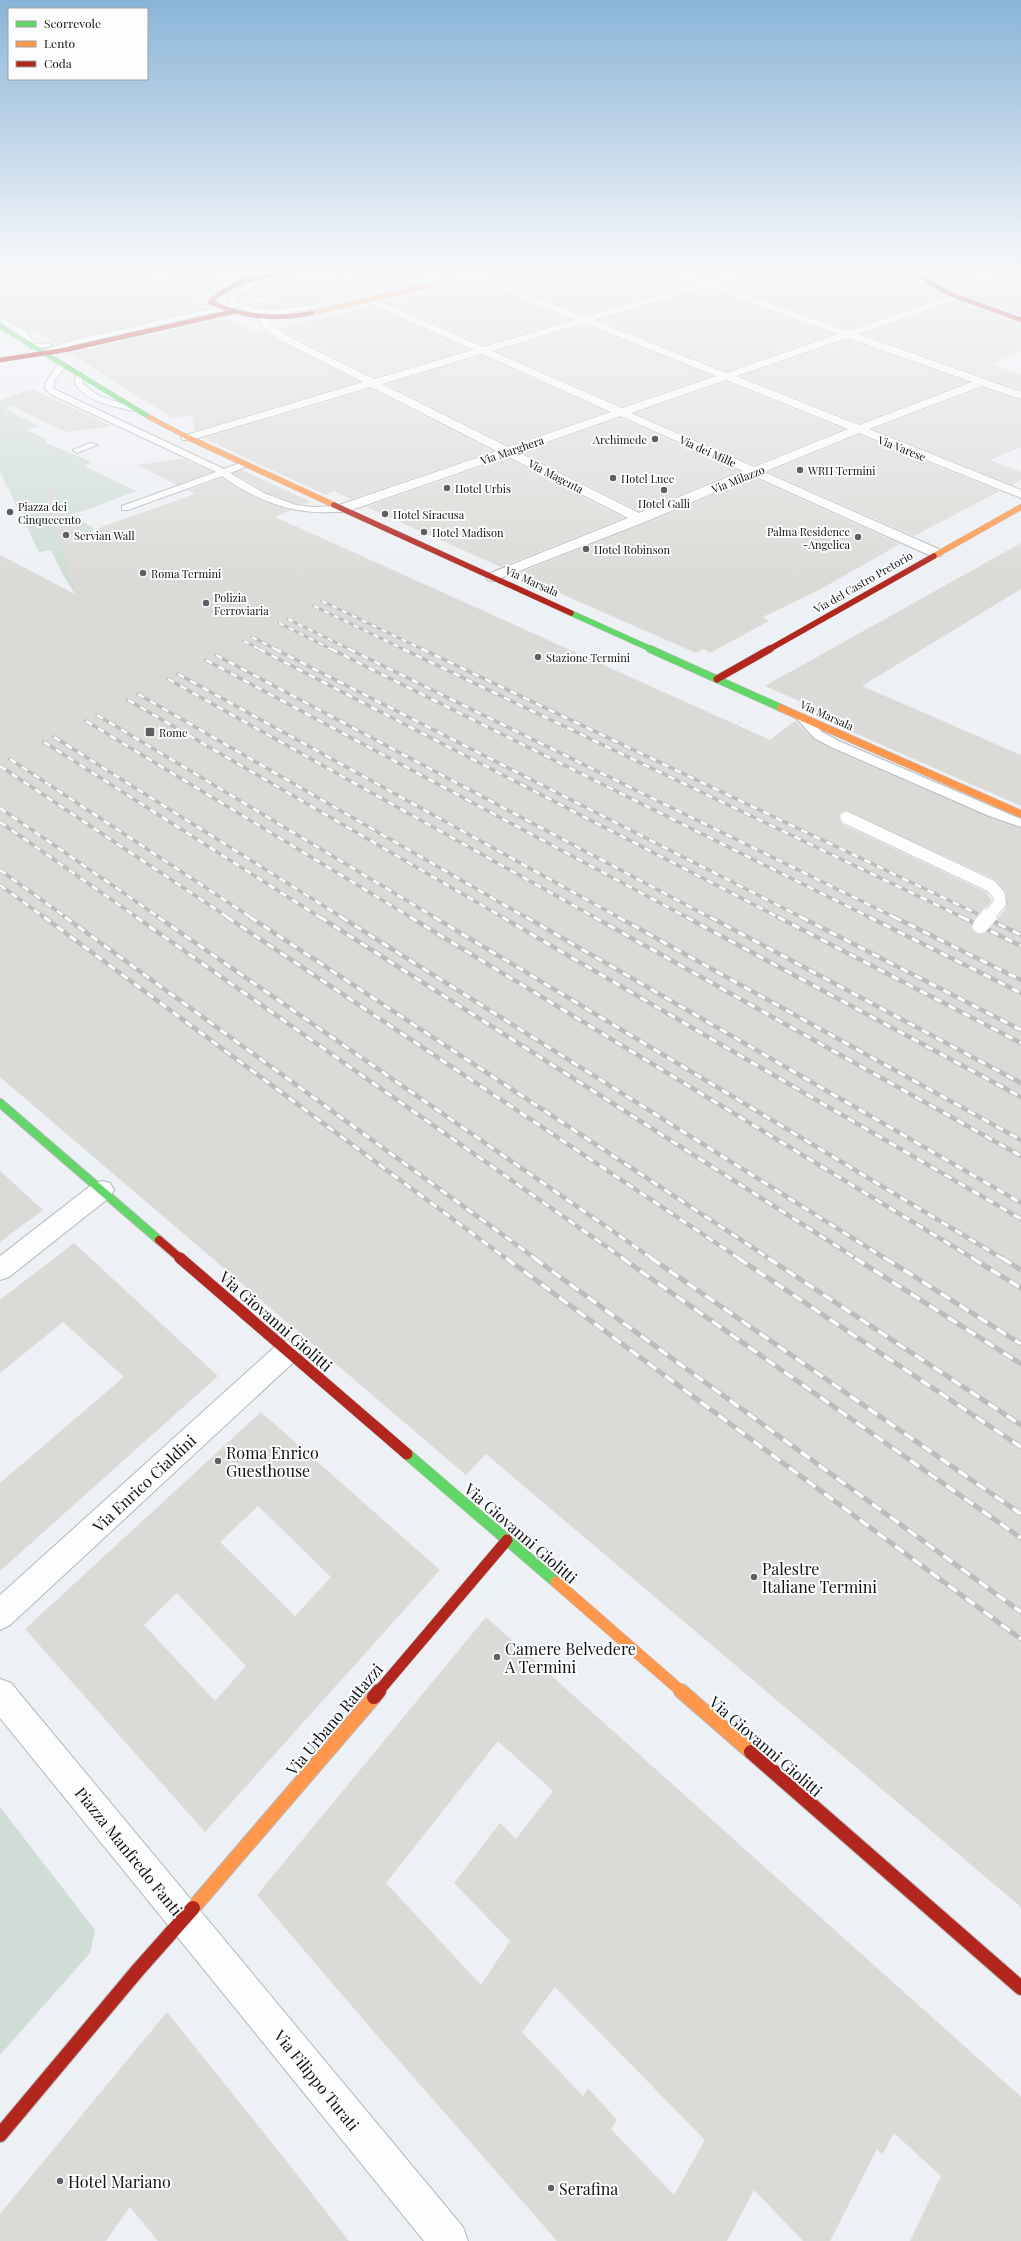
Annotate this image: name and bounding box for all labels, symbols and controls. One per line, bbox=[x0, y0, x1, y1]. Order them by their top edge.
legend bbox=[8, 8, 148, 80]
text: Scorrevole bbox=[44, 15, 101, 31]
text: Lento bbox=[44, 35, 76, 51]
text: Coda bbox=[44, 55, 72, 71]
street label: Via dei Mille bbox=[676, 431, 739, 470]
street label: Via Marghera bbox=[477, 432, 546, 468]
place label: Archimede bbox=[592, 432, 647, 447]
street label: Via Varese bbox=[875, 432, 928, 464]
marker: Archimede bbox=[650, 434, 660, 444]
street label: Via Magenta bbox=[525, 455, 587, 497]
street label: Via Milazzo bbox=[708, 462, 767, 497]
place label: WRH Termini bbox=[807, 463, 876, 478]
marker: WRH Termini bbox=[795, 465, 805, 475]
place label: Hotel Luce bbox=[621, 471, 675, 486]
marker: Hotel Luce bbox=[608, 473, 618, 483]
place label: Hotel Urbis bbox=[455, 481, 511, 496]
marker: Hotel Urbis bbox=[442, 483, 452, 493]
marker: Hotel Galli bbox=[659, 485, 669, 495]
place label: Hotel Galli bbox=[638, 496, 690, 511]
place label: Piazza dei Cinquecento bbox=[18, 499, 81, 527]
marker: Piazza dei Cinquecento bbox=[5, 507, 15, 517]
place label: Hotel Siracusa bbox=[393, 507, 465, 522]
marker: Hotel Siracusa bbox=[380, 509, 390, 519]
place label: Palma Residence -Angelica bbox=[767, 524, 851, 552]
place label: Hotel Madison bbox=[432, 525, 504, 540]
marker: Hotel Madison bbox=[419, 527, 429, 537]
place label: Servian Wall bbox=[74, 528, 135, 543]
marker: Servian Wall bbox=[61, 530, 71, 540]
marker: Palma Residence -Angelica bbox=[853, 532, 863, 542]
place label: Hotel Robinson bbox=[594, 542, 671, 557]
marker: Hotel Robinson bbox=[581, 544, 591, 554]
street label: Via del Castro Pretorio bbox=[810, 548, 915, 617]
street label: Via Marsala bbox=[502, 562, 561, 600]
place label: Roma Termini bbox=[151, 566, 221, 581]
marker: Roma Termini bbox=[138, 568, 148, 578]
place label: Polizia Ferroviaria bbox=[214, 590, 269, 618]
marker: Polizia Ferroviaria bbox=[201, 598, 211, 608]
place label: Stazione Termini bbox=[546, 650, 630, 665]
marker: Stazione Termini bbox=[533, 652, 543, 662]
street label: Via Marsala bbox=[797, 696, 856, 734]
place label: Rome bbox=[159, 725, 188, 740]
marker: Rome bbox=[144, 726, 156, 738]
street label: Via Giovanni Giolitti bbox=[214, 1265, 337, 1376]
street label: Via Enrico Cialdini bbox=[87, 1429, 200, 1537]
place label: Roma Enrico Guesthouse bbox=[226, 1442, 319, 1481]
marker: Roma Enrico Guesthouse bbox=[213, 1456, 223, 1466]
street label: Via Giovanni Giolitti bbox=[459, 1477, 582, 1588]
place label: Palestre Italiane Termini bbox=[762, 1558, 877, 1597]
marker: Palestre Italiane Termini bbox=[749, 1572, 759, 1582]
place label: Camere Belvedere A Termini bbox=[504, 1638, 636, 1677]
marker: Camere Belvedere A Termini bbox=[492, 1652, 502, 1662]
street label: Via Urbano Rattazzi bbox=[280, 1658, 387, 1780]
street label: Via Giovanni Giolitti bbox=[704, 1690, 827, 1801]
street label: Piazza Manfredo Fanti bbox=[71, 1782, 188, 1920]
street label: Via Filippo Turati bbox=[269, 2025, 364, 2135]
place label: Hotel Mariano bbox=[68, 2171, 171, 2192]
marker: Hotel Mariano bbox=[55, 2176, 65, 2186]
place label: Serafina bbox=[559, 2178, 618, 2199]
marker: Serafina bbox=[546, 2183, 556, 2193]

